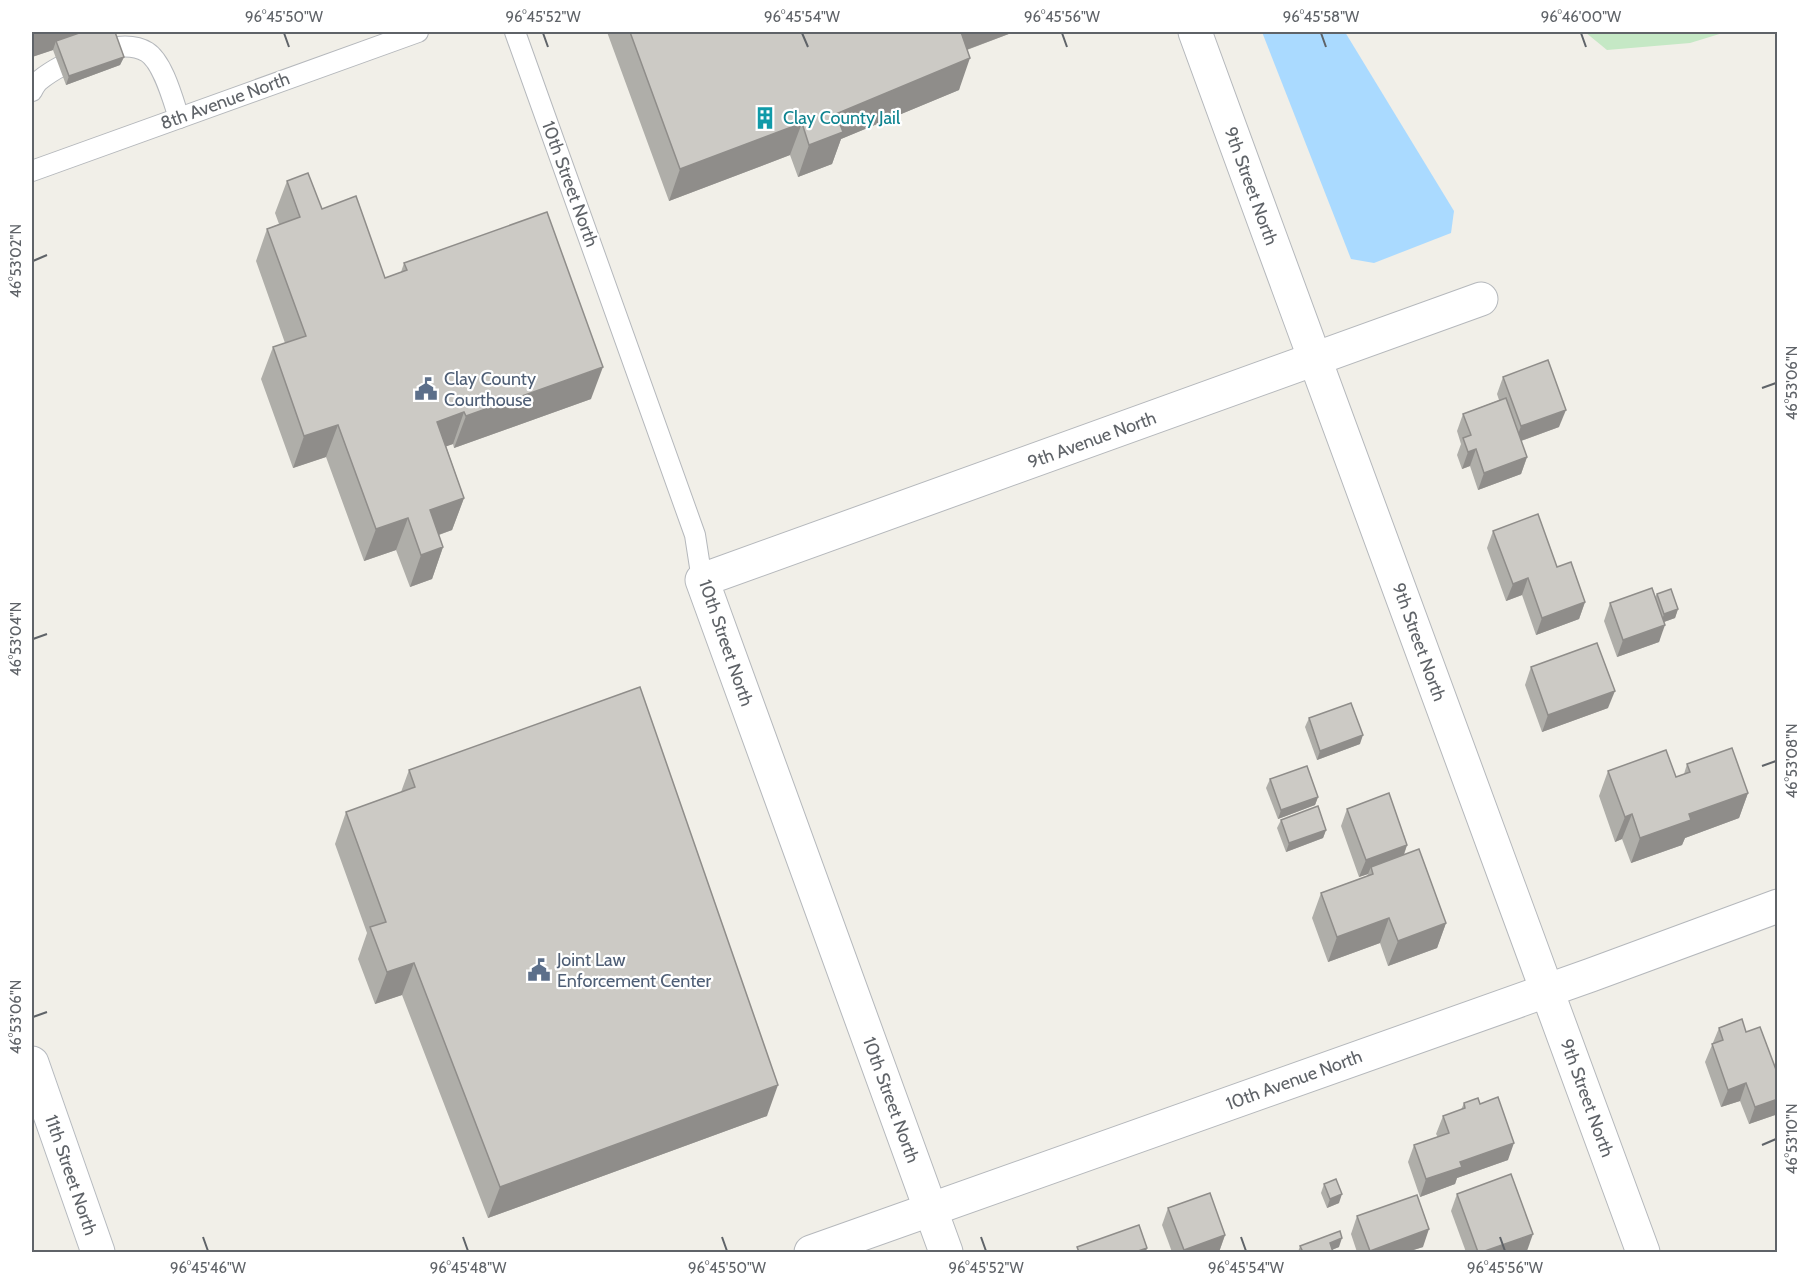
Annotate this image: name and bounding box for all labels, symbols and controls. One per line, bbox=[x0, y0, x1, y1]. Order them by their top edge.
text: 96°45'50"W bbox=[245, 8, 324, 26]
text: 96°45'52"W bbox=[505, 8, 581, 26]
text: 96°45'54"W bbox=[764, 8, 841, 26]
text: 96°45'56"W bbox=[1024, 8, 1101, 26]
text: 96°45'58"W bbox=[1283, 8, 1360, 26]
text: 96°46'00"W bbox=[1541, 8, 1622, 26]
street label: 8th Avenue North bbox=[157, 67, 293, 135]
building icon: Clay County Jail bbox=[752, 105, 778, 131]
place label: Clay County Jail bbox=[783, 107, 901, 129]
street label: 10th Street North bbox=[537, 118, 603, 250]
street label: 9th Street North bbox=[1219, 124, 1283, 248]
text: 46°53'02"N bbox=[7, 224, 25, 298]
text: 46°53'06"N bbox=[1783, 346, 1801, 420]
place label: Clay County Courthouse bbox=[444, 368, 536, 411]
public building icon: Clay County Courthouse bbox=[413, 376, 439, 402]
street label: 9th Avenue North bbox=[1025, 407, 1159, 473]
street label: 10th Street North bbox=[694, 577, 758, 709]
street label: 9th Street North bbox=[1387, 580, 1451, 704]
text: 46°53'04"N bbox=[7, 602, 25, 676]
text: 46°53'08"N bbox=[1783, 723, 1801, 799]
place label: Joint Law Enforcement Center bbox=[556, 949, 711, 992]
public building icon: Joint Law Enforcement Center bbox=[526, 957, 552, 983]
text: 46°53'06"N bbox=[7, 980, 25, 1054]
street label: 10th Street North bbox=[858, 1034, 924, 1166]
street label: 9th Street North bbox=[1555, 1036, 1619, 1160]
street label: 10th Avenue North bbox=[1223, 1045, 1365, 1115]
text: 46°53'10"N bbox=[1783, 1104, 1801, 1174]
street label: 11th Street North bbox=[40, 1112, 102, 1238]
text: 96°45'46"W bbox=[170, 1259, 247, 1277]
text: 96°45'48"W bbox=[430, 1259, 507, 1277]
text: 96°45'50"W bbox=[688, 1259, 767, 1277]
text: 96°45'52"W bbox=[948, 1259, 1024, 1277]
text: 96°45'54"W bbox=[1208, 1259, 1285, 1277]
text: 96°45'56"W bbox=[1467, 1259, 1544, 1277]

